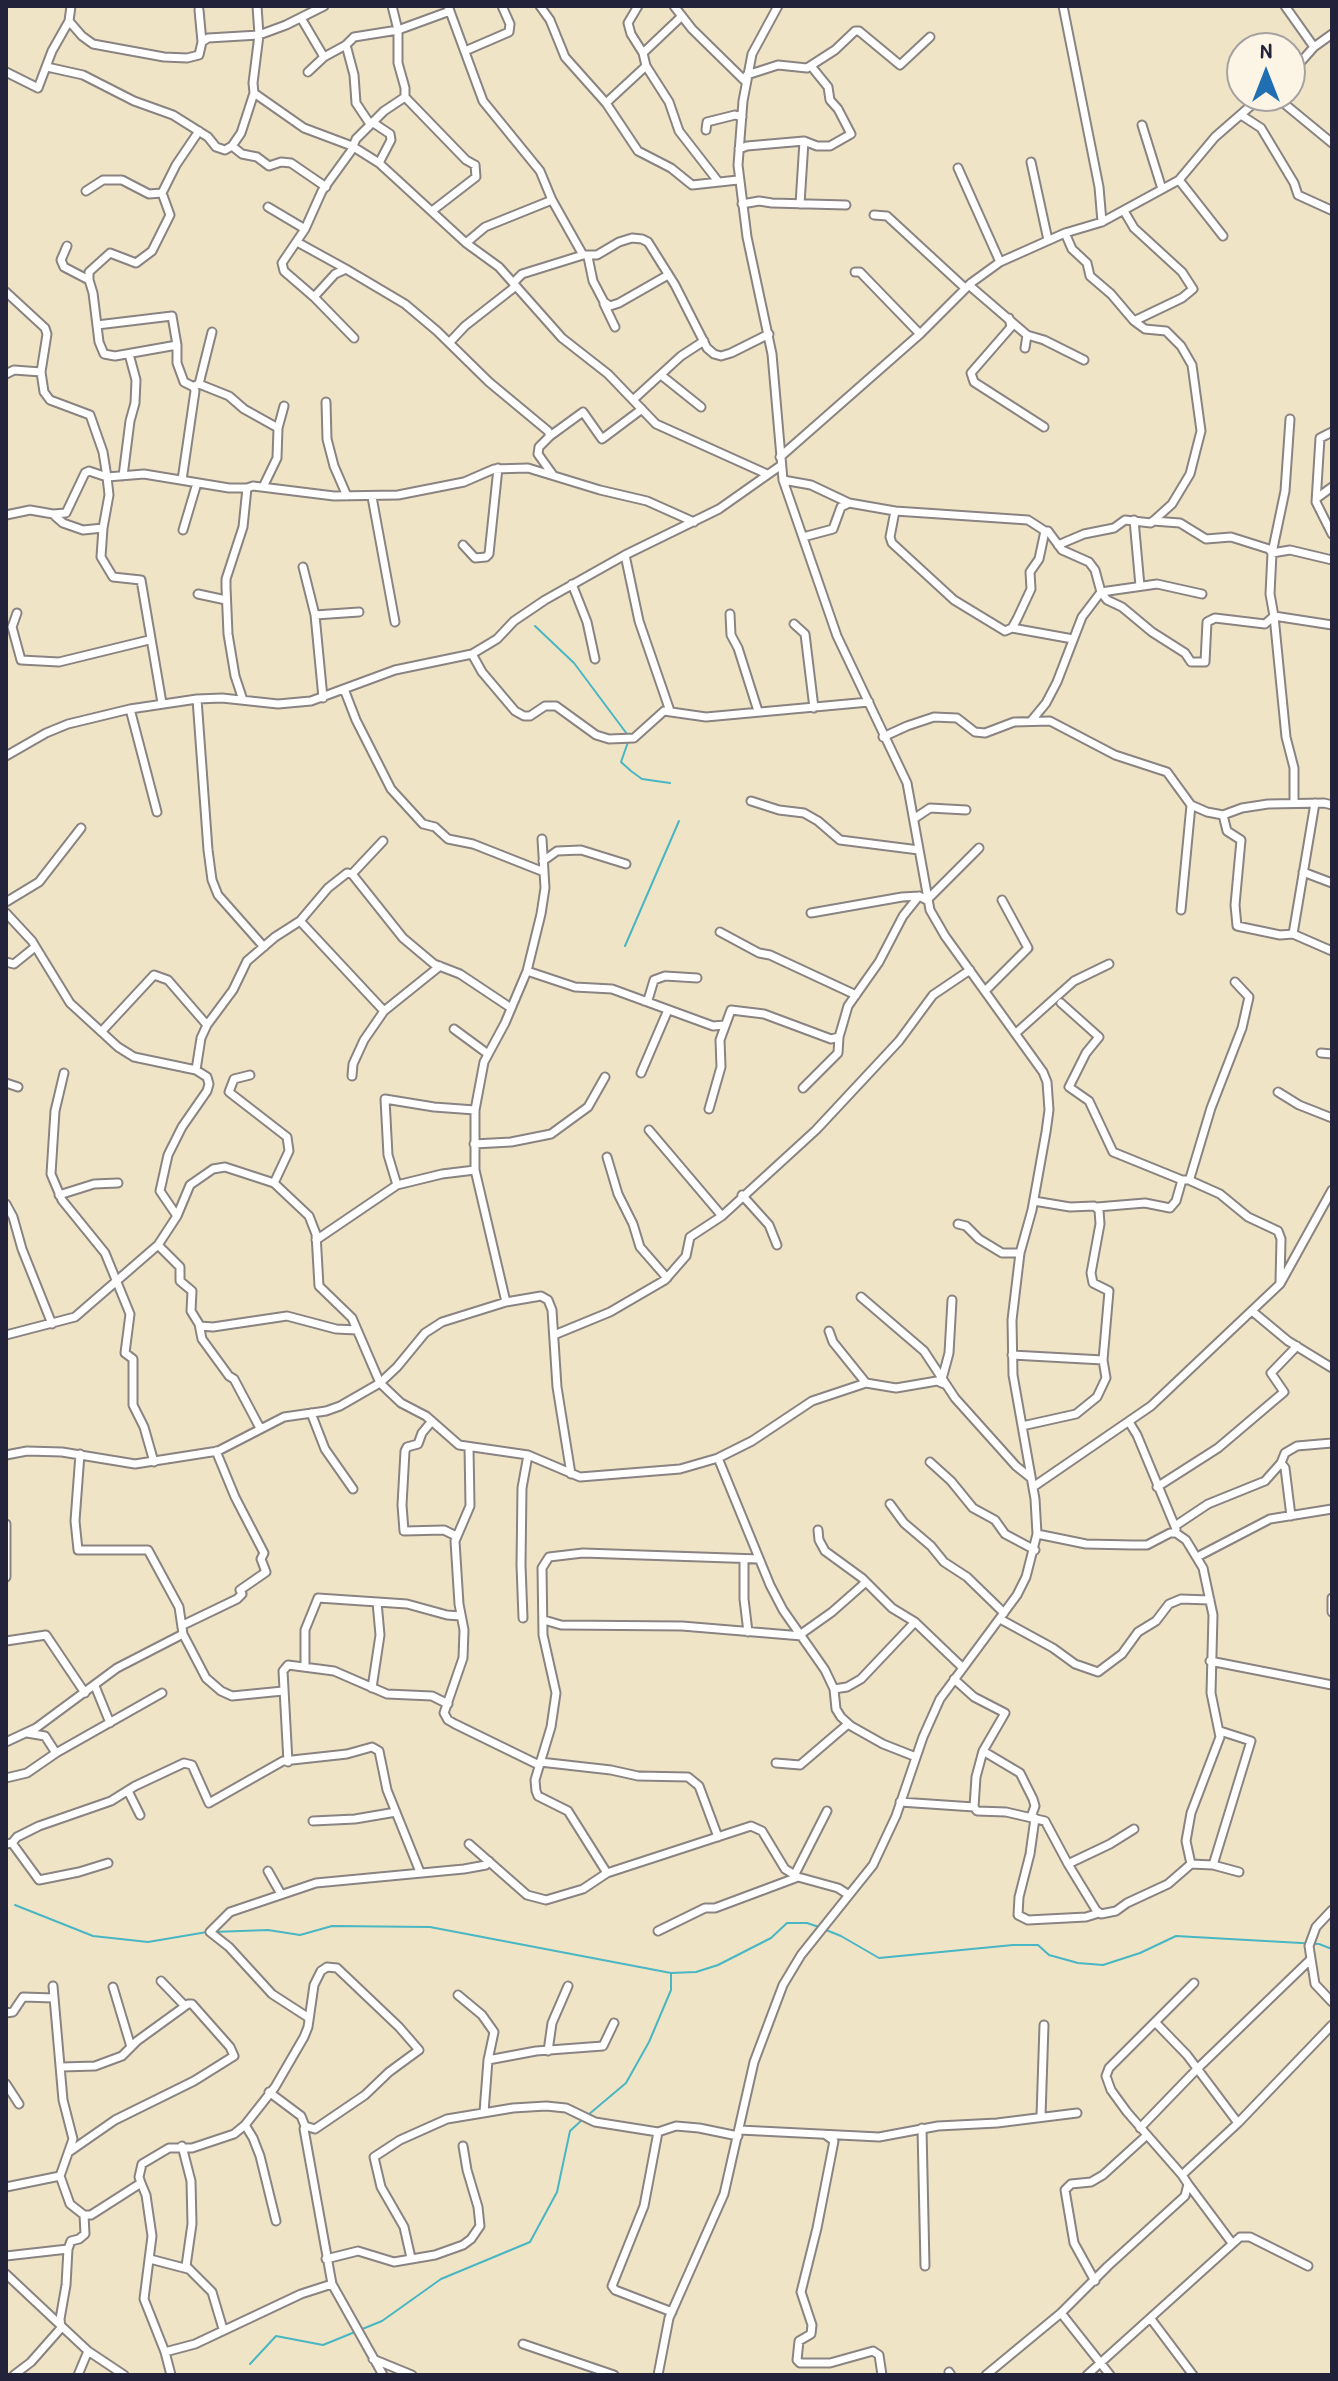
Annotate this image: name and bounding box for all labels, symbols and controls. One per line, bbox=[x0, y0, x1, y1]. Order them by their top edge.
north arrow bbox=[1226, 32, 1306, 112]
text: N bbox=[1260, 35, 1272, 65]

